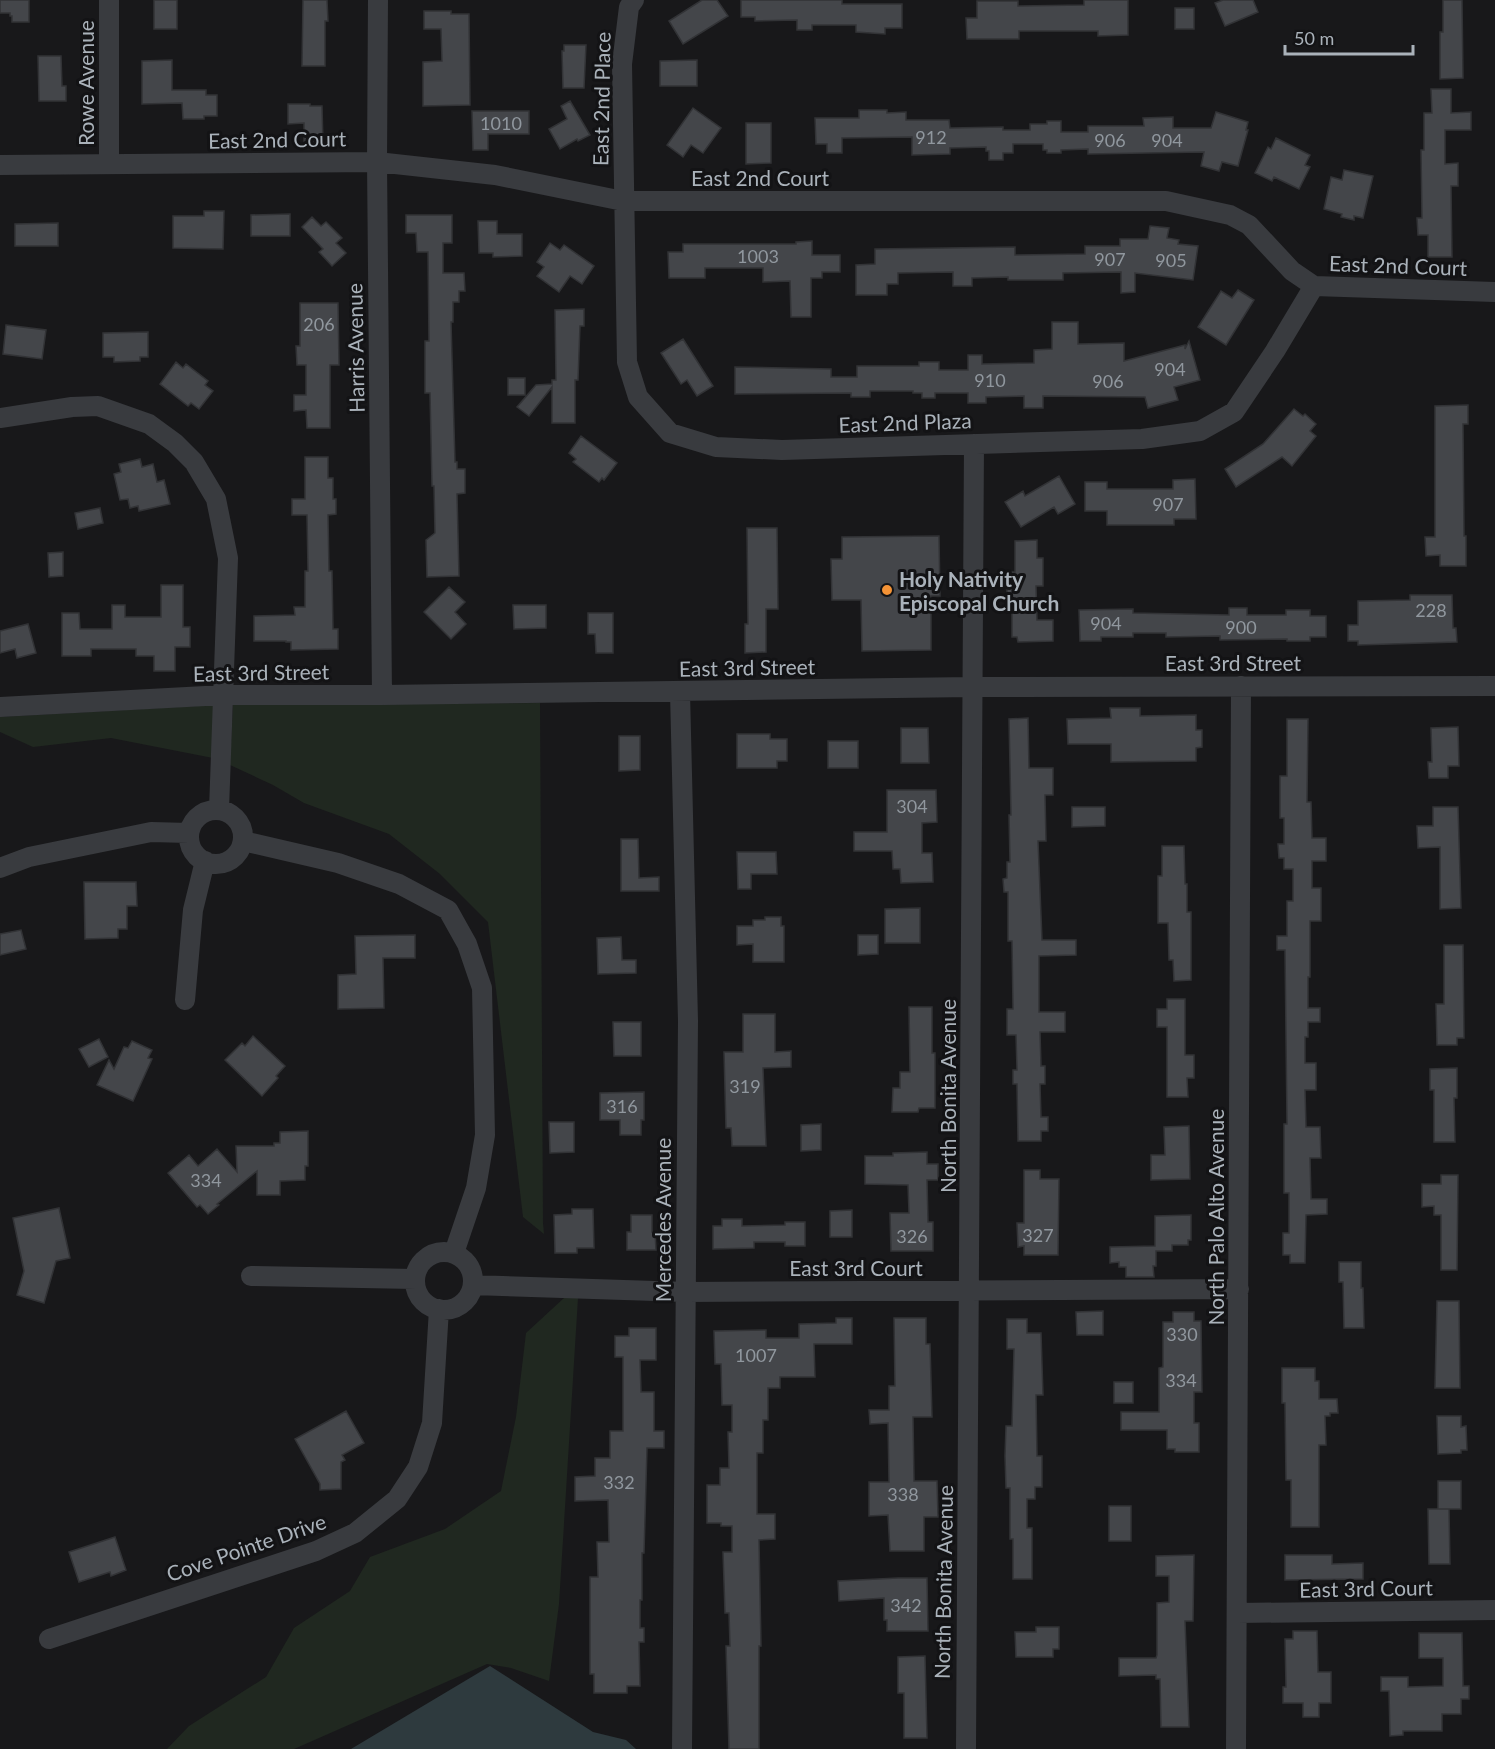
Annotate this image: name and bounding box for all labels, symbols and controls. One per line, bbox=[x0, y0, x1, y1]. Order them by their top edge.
scale bar bbox=[1285, 18, 1412, 56]
street label: Rowe Avenue bbox=[73, 20, 98, 146]
text: 50 m bbox=[1294, 27, 1334, 49]
street label: East 2nd Place bbox=[587, 32, 615, 166]
house number: 1010 bbox=[480, 112, 522, 134]
street label: East 2nd Court bbox=[208, 125, 347, 153]
house number: 912 bbox=[915, 126, 947, 148]
house number: 906 bbox=[1094, 129, 1126, 151]
house number: 904 bbox=[1151, 129, 1183, 151]
street label: East 2nd Court bbox=[691, 165, 830, 190]
house number: 1003 bbox=[737, 245, 779, 267]
house number: 907 bbox=[1094, 248, 1126, 270]
house number: 905 bbox=[1155, 249, 1187, 271]
street label: East 2nd Court bbox=[1329, 250, 1468, 280]
street label: Harris Avenue bbox=[341, 283, 369, 413]
house number: 206 bbox=[303, 313, 335, 335]
house number: 904 bbox=[1154, 358, 1186, 380]
house number: 910 bbox=[974, 369, 1006, 391]
house number: 906 bbox=[1092, 370, 1124, 392]
street label: East 2nd Plaza bbox=[838, 407, 972, 437]
house number: 907 bbox=[1152, 493, 1184, 515]
place label: Holy Nativity Episcopal Church bbox=[899, 566, 1059, 615]
marker: Holy Nativity Episcopal Church bbox=[880, 583, 894, 597]
house number: 228 bbox=[1415, 599, 1447, 621]
house number: 904 bbox=[1090, 612, 1122, 634]
house number: 900 bbox=[1225, 616, 1257, 638]
street label: East 3rd Street bbox=[1165, 650, 1302, 675]
street label: East 3rd Street bbox=[679, 653, 816, 681]
street label: East 3rd Street bbox=[193, 658, 330, 686]
house number: 304 bbox=[896, 795, 928, 817]
street label: North Bonita Avenue bbox=[935, 999, 960, 1193]
house number: 319 bbox=[729, 1075, 761, 1097]
house number: 316 bbox=[606, 1095, 638, 1117]
street label: North Palo Alto Avenue bbox=[1203, 1109, 1228, 1325]
street label: Mercedes Avenue bbox=[650, 1138, 675, 1302]
house number: 334 bbox=[190, 1169, 222, 1191]
house number: 327 bbox=[1022, 1224, 1054, 1246]
house number: 326 bbox=[896, 1225, 928, 1247]
street label: East 3rd Court bbox=[789, 1255, 923, 1280]
house number: 330 bbox=[1166, 1323, 1198, 1345]
house number: 1007 bbox=[735, 1344, 777, 1366]
house number: 334 bbox=[1165, 1369, 1197, 1391]
house number: 332 bbox=[603, 1471, 635, 1493]
house number: 338 bbox=[887, 1483, 919, 1505]
street label: North Bonita Avenue bbox=[929, 1485, 957, 1679]
street label: Cove Pointe Drive bbox=[163, 1508, 329, 1586]
street label: East 3rd Court bbox=[1299, 1574, 1433, 1602]
house number: 342 bbox=[890, 1594, 922, 1616]

